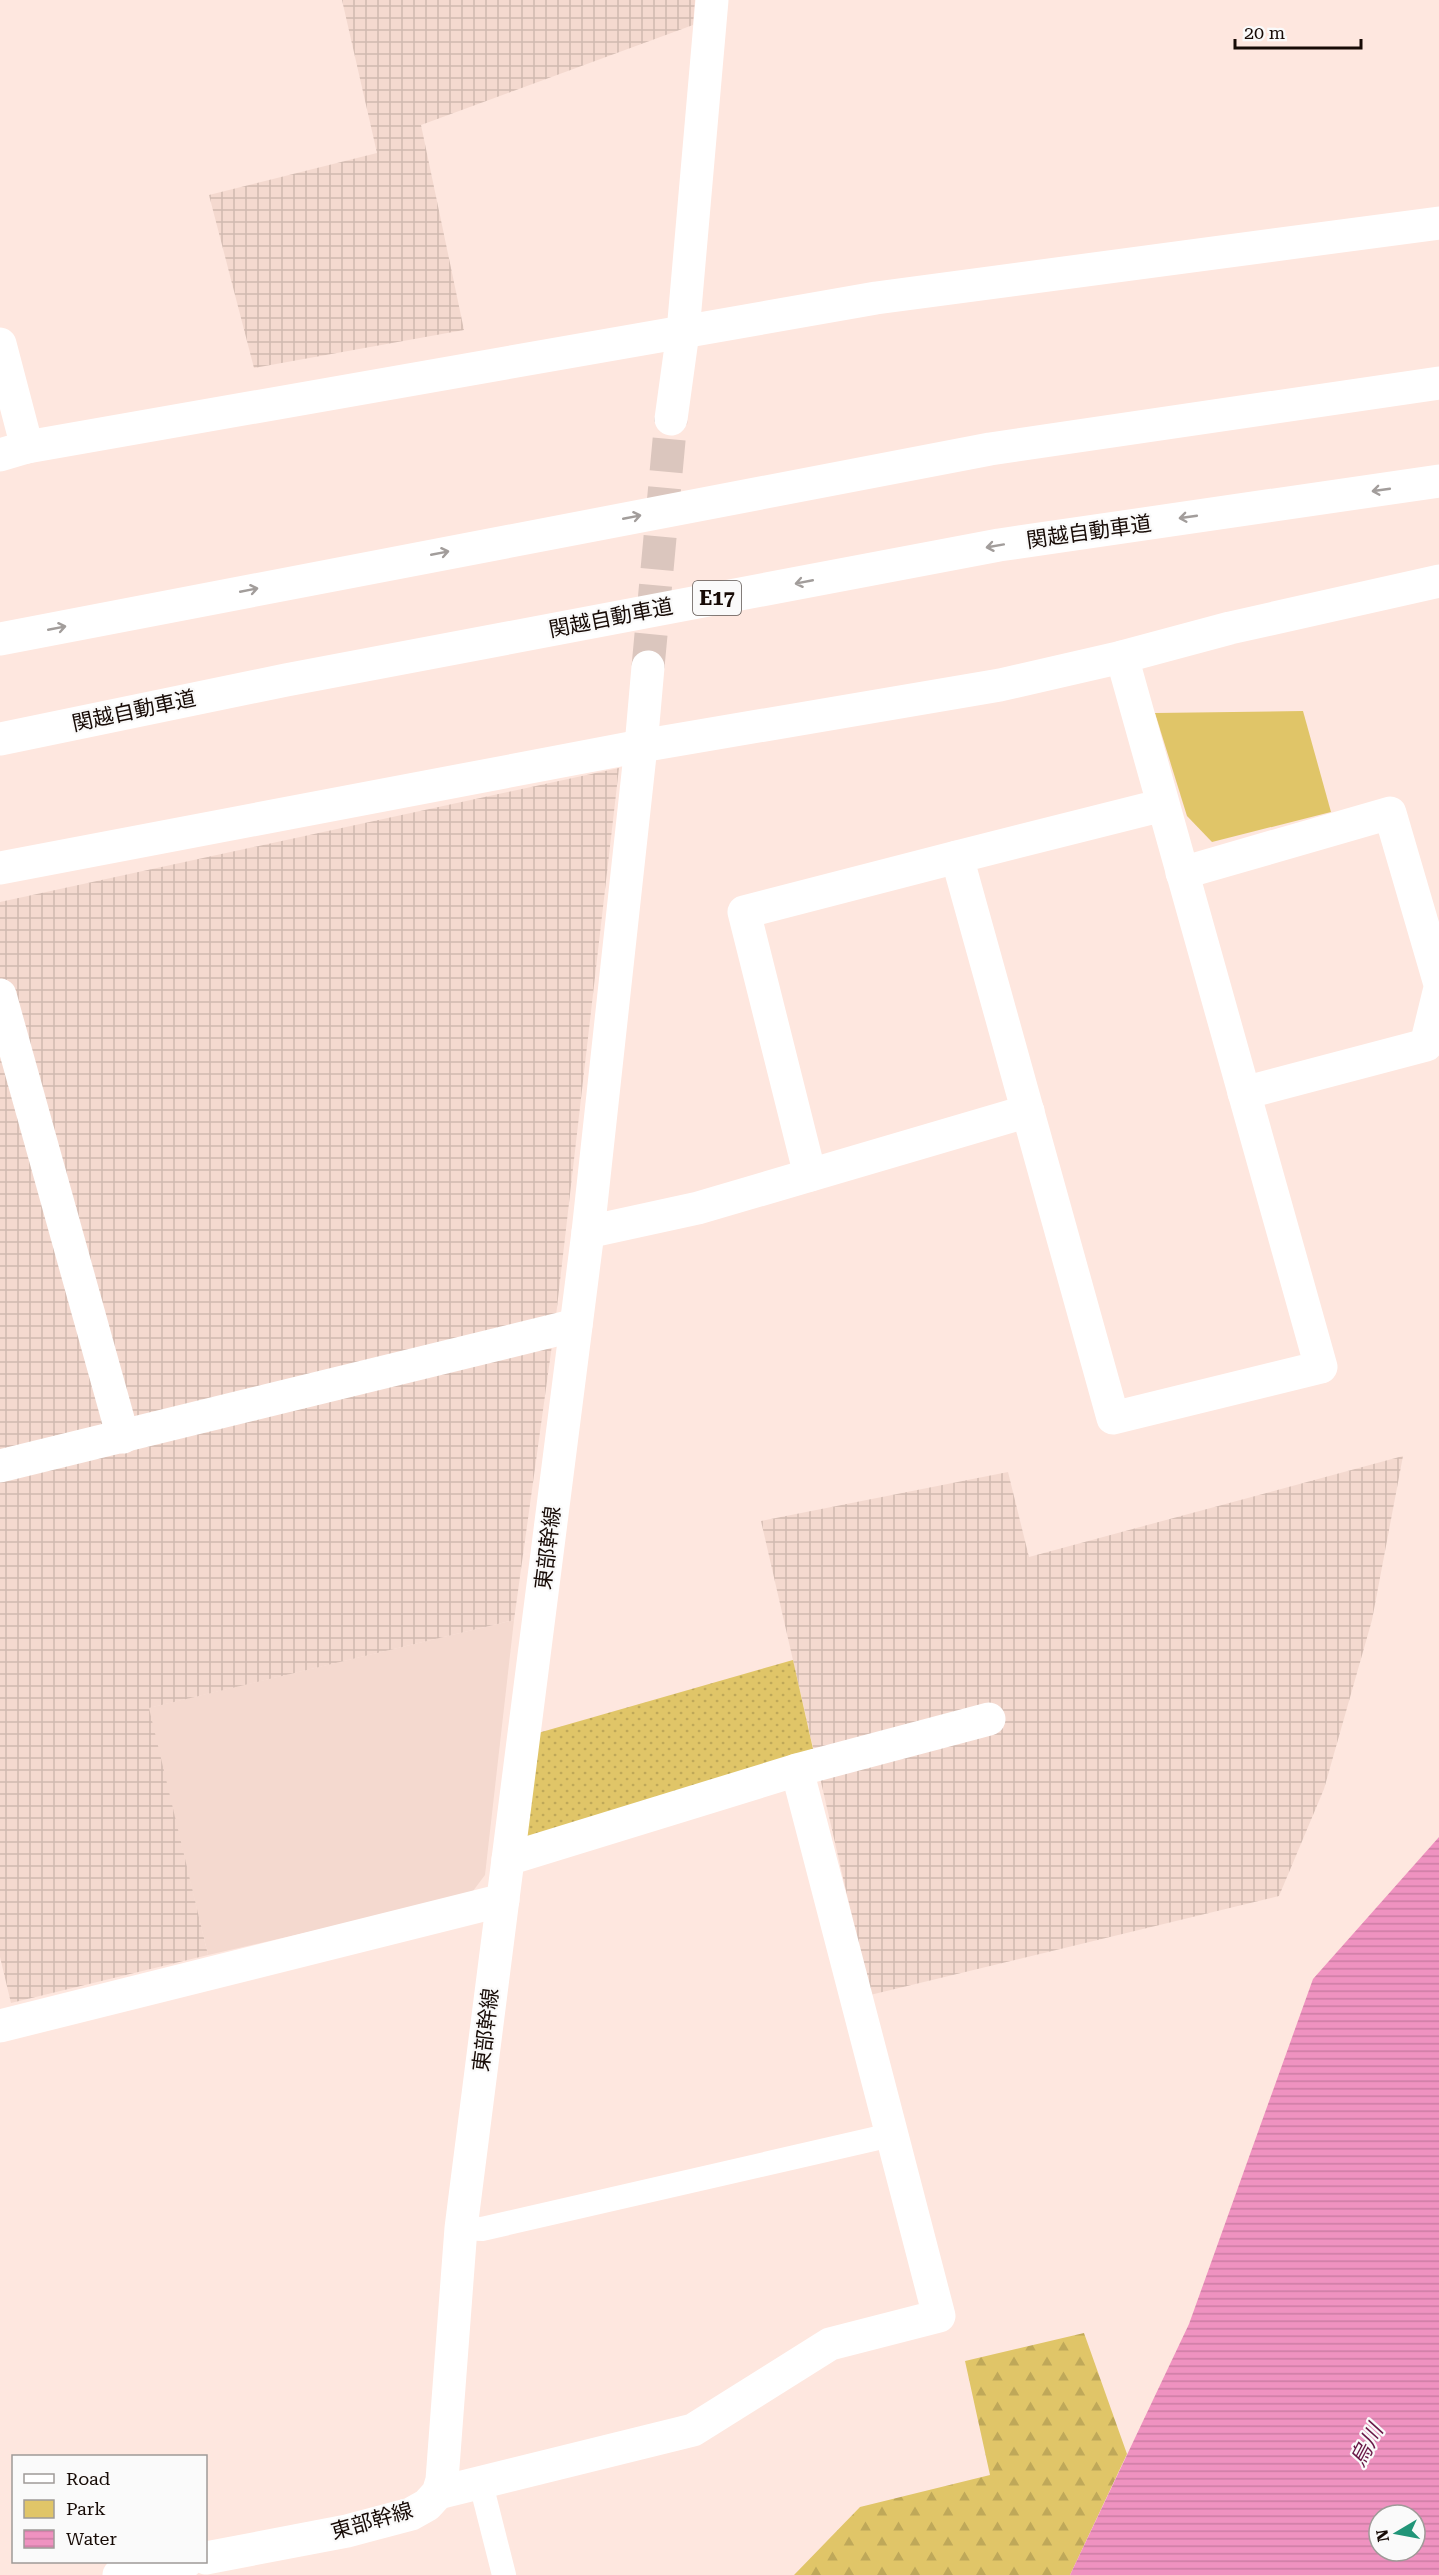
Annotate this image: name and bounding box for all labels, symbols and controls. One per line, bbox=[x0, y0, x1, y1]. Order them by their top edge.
scale bar bbox=[1235, 12, 1361, 50]
text: 20 m bbox=[1244, 22, 1285, 43]
one-way arrow bbox=[1372, 484, 1391, 495]
one-way arrow bbox=[621, 511, 641, 522]
street label: 関越自動車道 bbox=[1025, 511, 1153, 553]
one-way arrow bbox=[1179, 512, 1198, 523]
one-way arrow bbox=[986, 540, 1005, 551]
one-way arrow bbox=[430, 547, 449, 558]
one-way arrow bbox=[794, 577, 814, 588]
road number: E17 bbox=[693, 581, 741, 615]
one-way arrow bbox=[238, 584, 258, 595]
street label: 関越自動車道 bbox=[547, 594, 675, 642]
one-way arrow bbox=[47, 622, 67, 633]
street label: 関越自動車道 bbox=[70, 686, 198, 736]
street label: 東部幹線 bbox=[531, 1505, 565, 1591]
street label: 東部幹線 bbox=[469, 1987, 503, 2073]
water label: 烏川 bbox=[1345, 2418, 1389, 2471]
legend bbox=[12, 2455, 207, 2563]
text: Road bbox=[66, 2468, 111, 2489]
text: Park bbox=[66, 2498, 106, 2519]
street label: 東部幹線 bbox=[328, 2498, 416, 2544]
north arrow bbox=[1367, 2503, 1427, 2563]
text: Water bbox=[66, 2528, 117, 2549]
text: N bbox=[1372, 2528, 1393, 2543]

